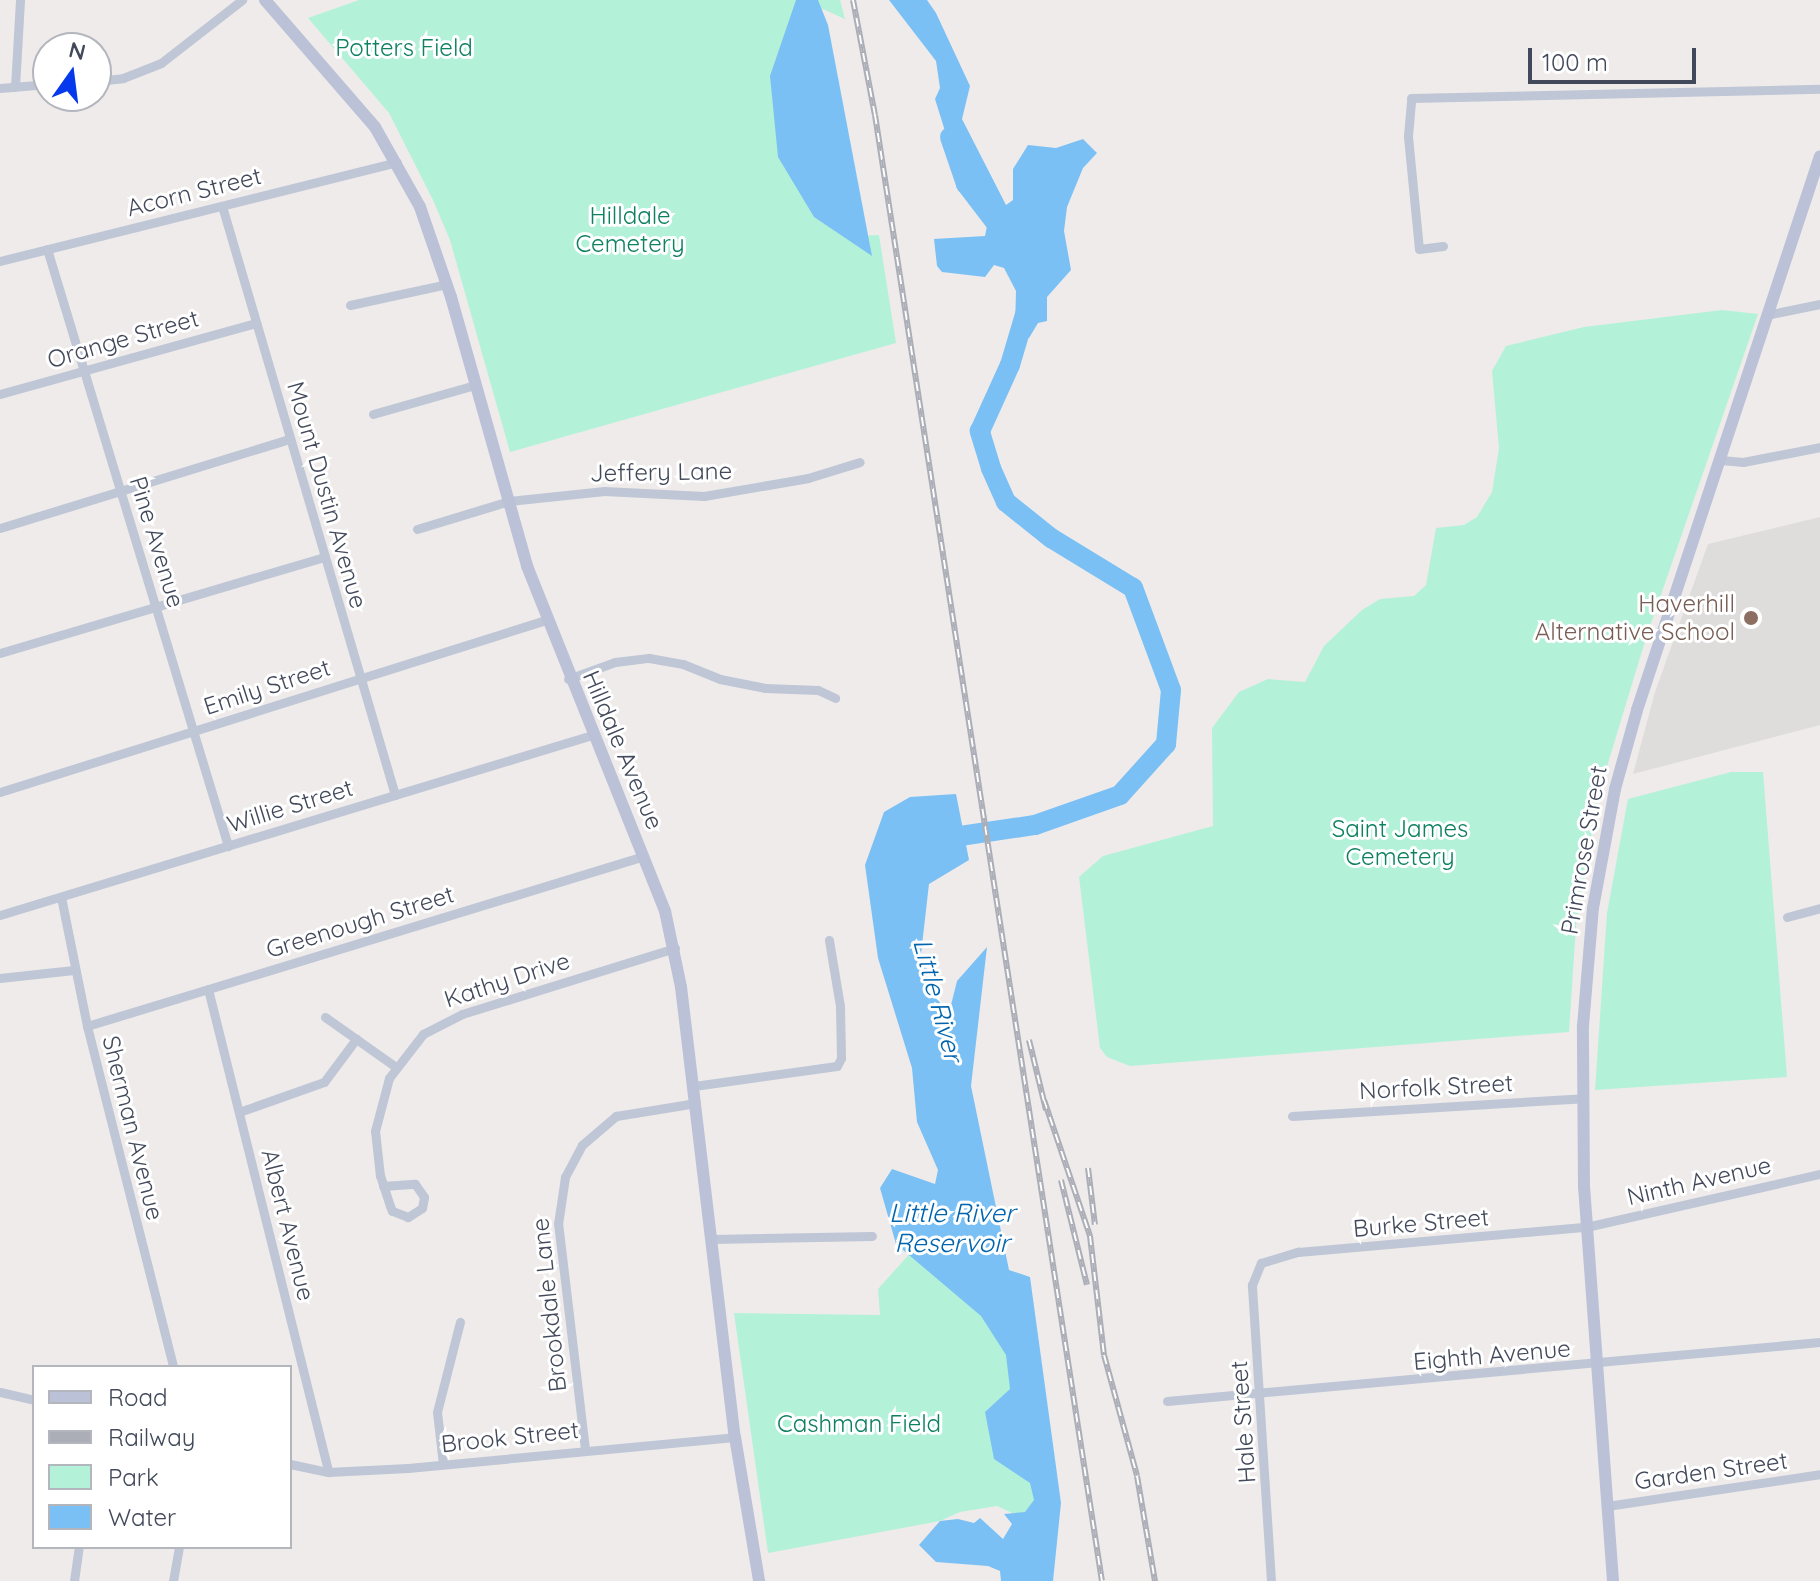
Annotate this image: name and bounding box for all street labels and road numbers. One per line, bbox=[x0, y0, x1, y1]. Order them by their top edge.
street label: Acorn Street bbox=[124, 161, 264, 223]
street label: Orange Street bbox=[44, 304, 202, 374]
street label: Mount Dustin Avenue bbox=[281, 378, 373, 612]
street label: Jeffery Lane bbox=[590, 456, 732, 488]
street label: Pine Avenue bbox=[123, 473, 191, 611]
street label: Emily Street bbox=[200, 653, 334, 721]
street label: Hilldale Avenue bbox=[577, 666, 669, 834]
street label: Primrose Street bbox=[1555, 763, 1613, 937]
street label: Willie Street bbox=[224, 773, 356, 839]
street label: Greenough Street bbox=[263, 880, 457, 964]
street label: Kathy Drive bbox=[441, 946, 573, 1014]
street label: Sherman Avenue bbox=[96, 1033, 170, 1223]
street label: Norfolk Street bbox=[1358, 1069, 1514, 1105]
street label: Albert Avenue bbox=[255, 1146, 321, 1304]
street label: Ninth Avenue bbox=[1624, 1150, 1774, 1212]
street label: Burke Street bbox=[1352, 1203, 1490, 1243]
street label: Brookdale Lane bbox=[526, 1217, 572, 1393]
street label: Eighth Avenue bbox=[1412, 1334, 1572, 1376]
street label: Hale Street bbox=[1224, 1360, 1262, 1484]
street label: Brook Street bbox=[440, 1415, 580, 1459]
street label: Garden Street bbox=[1633, 1446, 1789, 1496]

